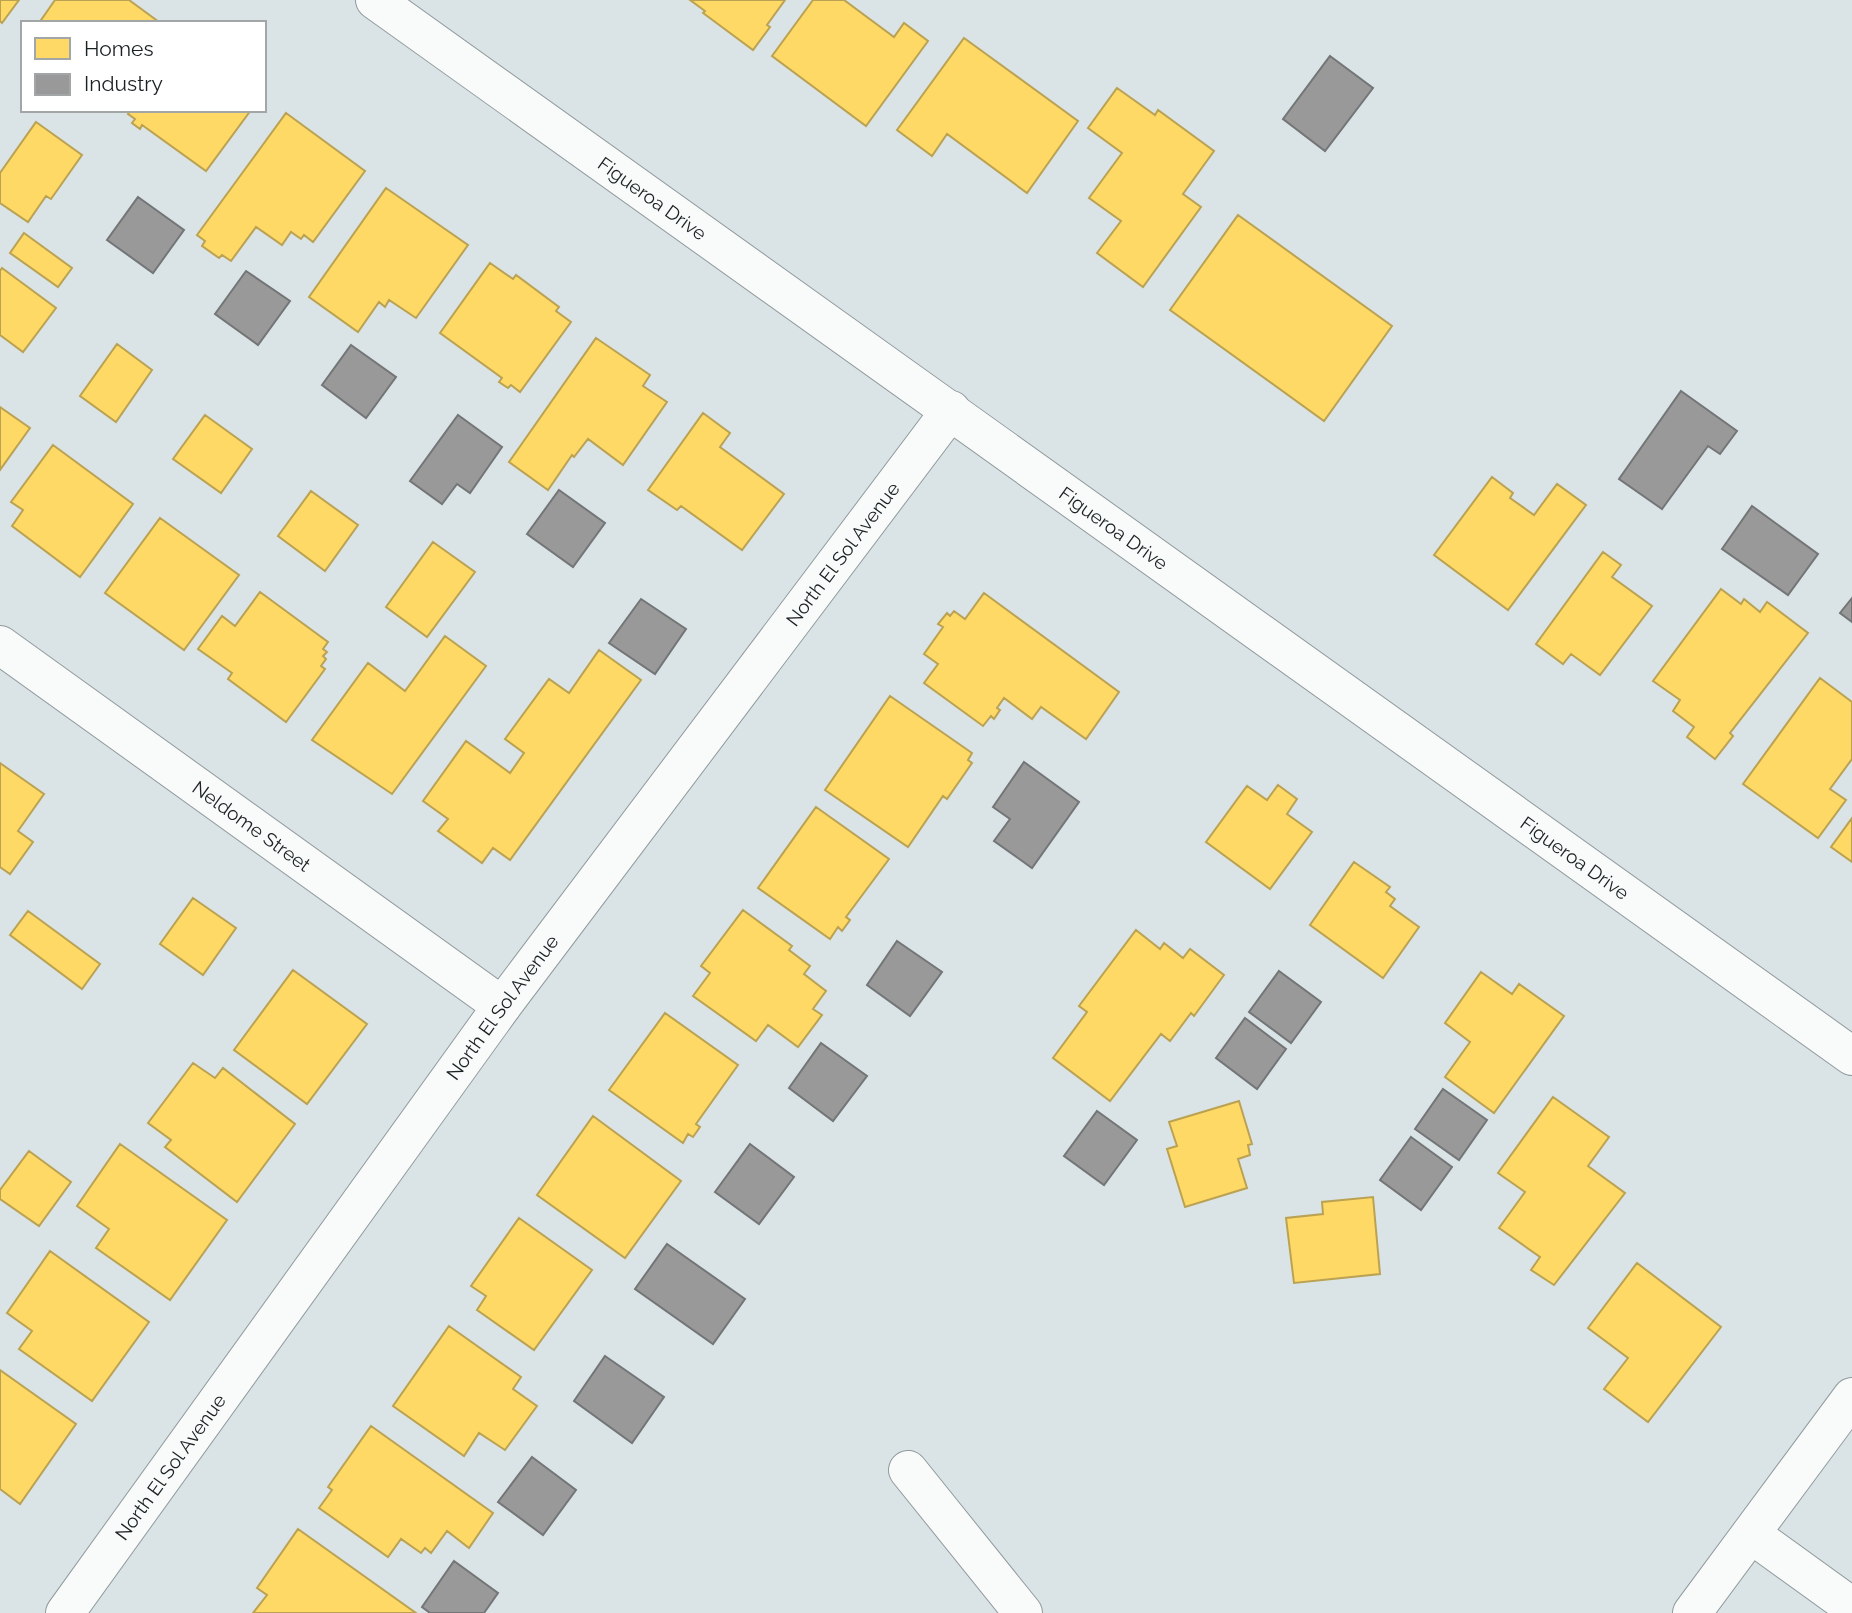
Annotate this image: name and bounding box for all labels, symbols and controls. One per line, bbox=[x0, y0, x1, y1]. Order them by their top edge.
legend bbox=[21, 21, 266, 112]
text: Homes bbox=[84, 36, 154, 61]
text: Industry bbox=[84, 71, 163, 96]
street label: Figueroa Drive bbox=[594, 152, 711, 244]
street label: North El Sol Avenue bbox=[781, 478, 904, 630]
street label: Figueroa Drive bbox=[1055, 482, 1172, 574]
street label: Neldome Street bbox=[188, 776, 316, 876]
street label: Figueroa Drive bbox=[1516, 812, 1633, 904]
street label: North El Sol Avenue bbox=[442, 931, 563, 1084]
street label: North El Sol Avenue bbox=[110, 1390, 230, 1544]

